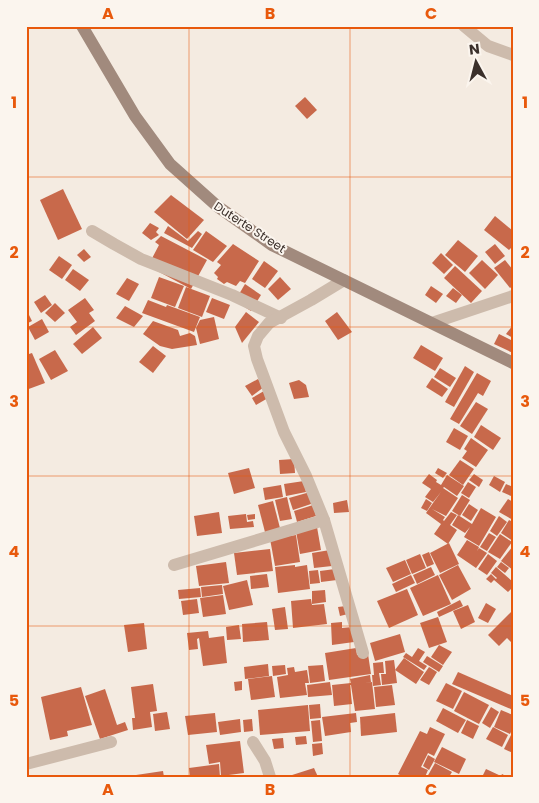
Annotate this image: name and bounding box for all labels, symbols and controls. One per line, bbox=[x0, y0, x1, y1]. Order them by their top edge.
text: A bbox=[102, 2, 114, 25]
text: B bbox=[265, 2, 275, 25]
text: C bbox=[425, 2, 437, 25]
north arrow bbox=[452, 38, 502, 88]
text: N bbox=[468, 39, 481, 60]
text: 1 bbox=[11, 91, 17, 114]
text: 1 bbox=[522, 91, 528, 114]
street label: Duterte Street bbox=[211, 197, 289, 257]
text: 2 bbox=[9, 241, 19, 264]
text: 2 bbox=[520, 241, 530, 264]
text: 3 bbox=[9, 390, 19, 413]
text: 3 bbox=[520, 390, 530, 413]
text: 4 bbox=[9, 540, 20, 563]
text: 4 bbox=[520, 540, 531, 563]
text: 5 bbox=[9, 689, 19, 712]
text: 5 bbox=[520, 689, 530, 712]
text: A bbox=[102, 778, 114, 801]
text: B bbox=[265, 778, 275, 801]
text: C bbox=[425, 778, 437, 801]

